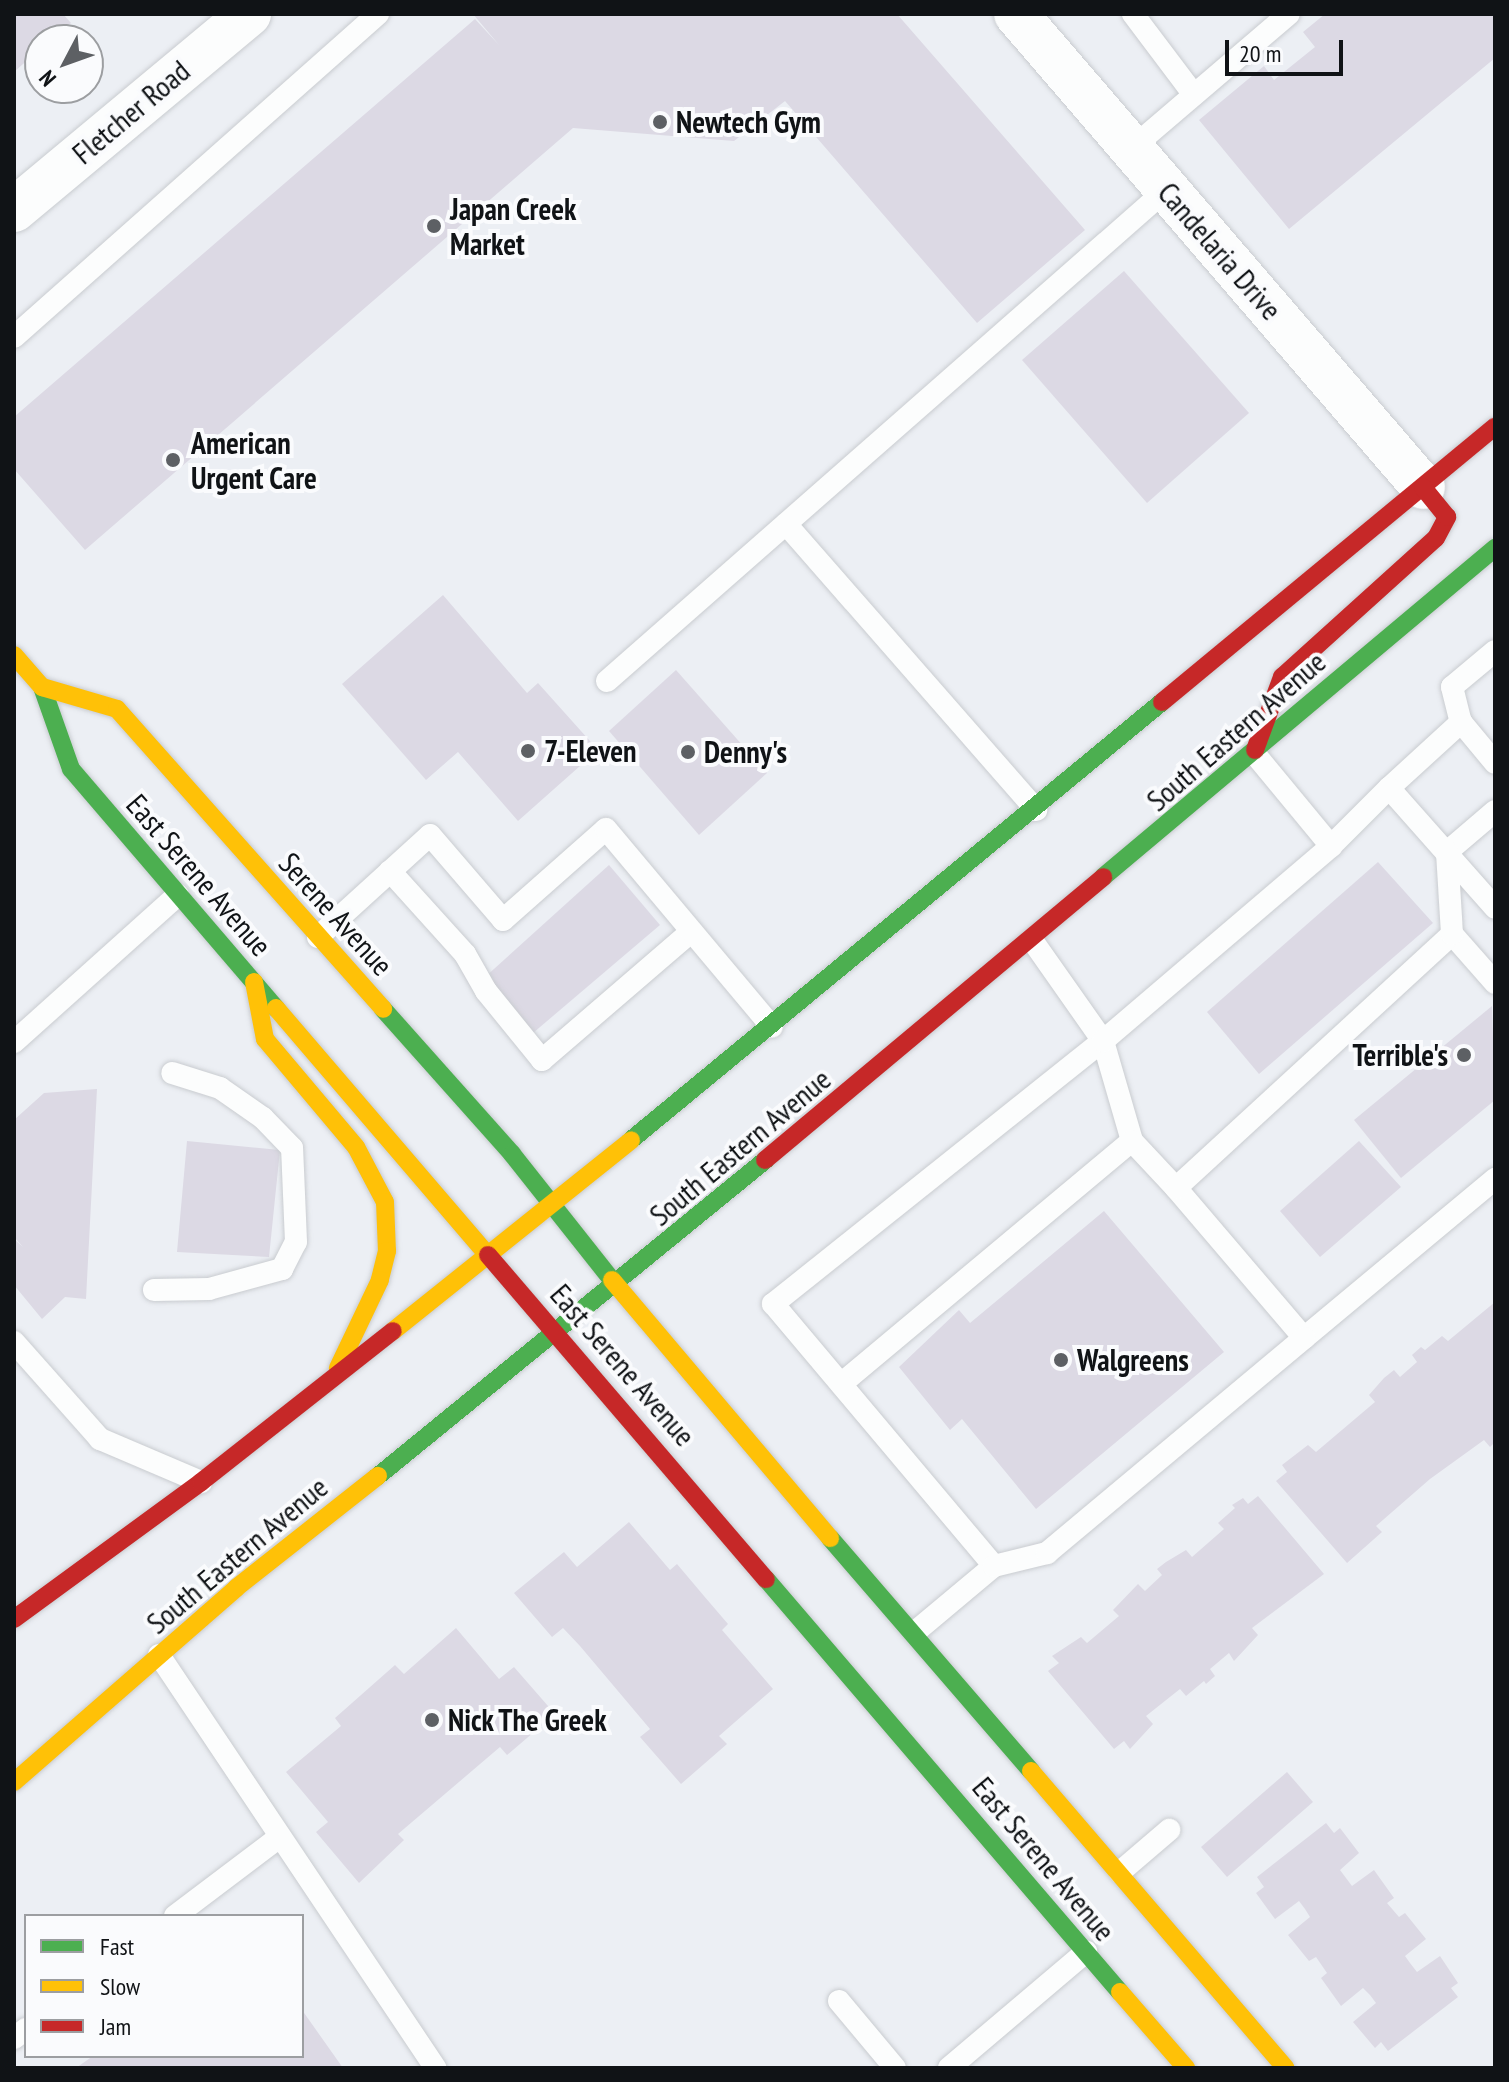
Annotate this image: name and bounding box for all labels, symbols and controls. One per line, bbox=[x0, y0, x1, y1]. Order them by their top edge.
north arrow bbox=[24, 24, 104, 104]
scale bar bbox=[1229, 24, 1347, 74]
text: 20 m bbox=[1239, 38, 1281, 69]
street label: Fletcher Road bbox=[65, 53, 197, 171]
text: N bbox=[33, 65, 62, 92]
place label: Newtech Gym bbox=[676, 104, 821, 140]
marker: Newtech Gym bbox=[651, 113, 669, 131]
street label: Candelaria Drive bbox=[1150, 175, 1290, 327]
place label: Japan Creek Market bbox=[450, 191, 577, 262]
marker: Japan Creek Market bbox=[425, 217, 443, 235]
place label: American Urgent Care bbox=[191, 425, 317, 496]
marker: American Urgent Care bbox=[162, 449, 184, 471]
street label: South Eastern Avenue bbox=[1139, 643, 1333, 819]
place label: 7-Eleven bbox=[544, 733, 637, 769]
place label: Denny's bbox=[704, 734, 787, 770]
marker: 7-Eleven bbox=[519, 742, 537, 760]
marker: Denny's bbox=[679, 743, 697, 761]
street label: East Serene Avenue bbox=[119, 786, 279, 964]
street label: Serene Avenue bbox=[271, 845, 401, 983]
place label: Terrible's bbox=[1353, 1037, 1448, 1073]
marker: Terrible's bbox=[1455, 1046, 1473, 1064]
street label: South Eastern Avenue bbox=[642, 1061, 838, 1233]
street label: East Serene Avenue bbox=[543, 1276, 703, 1454]
place label: Walgreens bbox=[1077, 1342, 1189, 1378]
marker: Walgreens bbox=[1052, 1351, 1070, 1369]
street label: South Eastern Avenue bbox=[139, 1469, 335, 1641]
place label: Nick The Greek bbox=[448, 1702, 609, 1738]
marker: Nick The Greek bbox=[423, 1711, 441, 1729]
street label: East Serene Avenue bbox=[965, 1770, 1123, 1948]
legend bbox=[24, 1914, 304, 2058]
text: Fast bbox=[100, 1931, 134, 1962]
text: Slow bbox=[100, 1971, 140, 2002]
text: Jam bbox=[100, 2011, 131, 2042]

